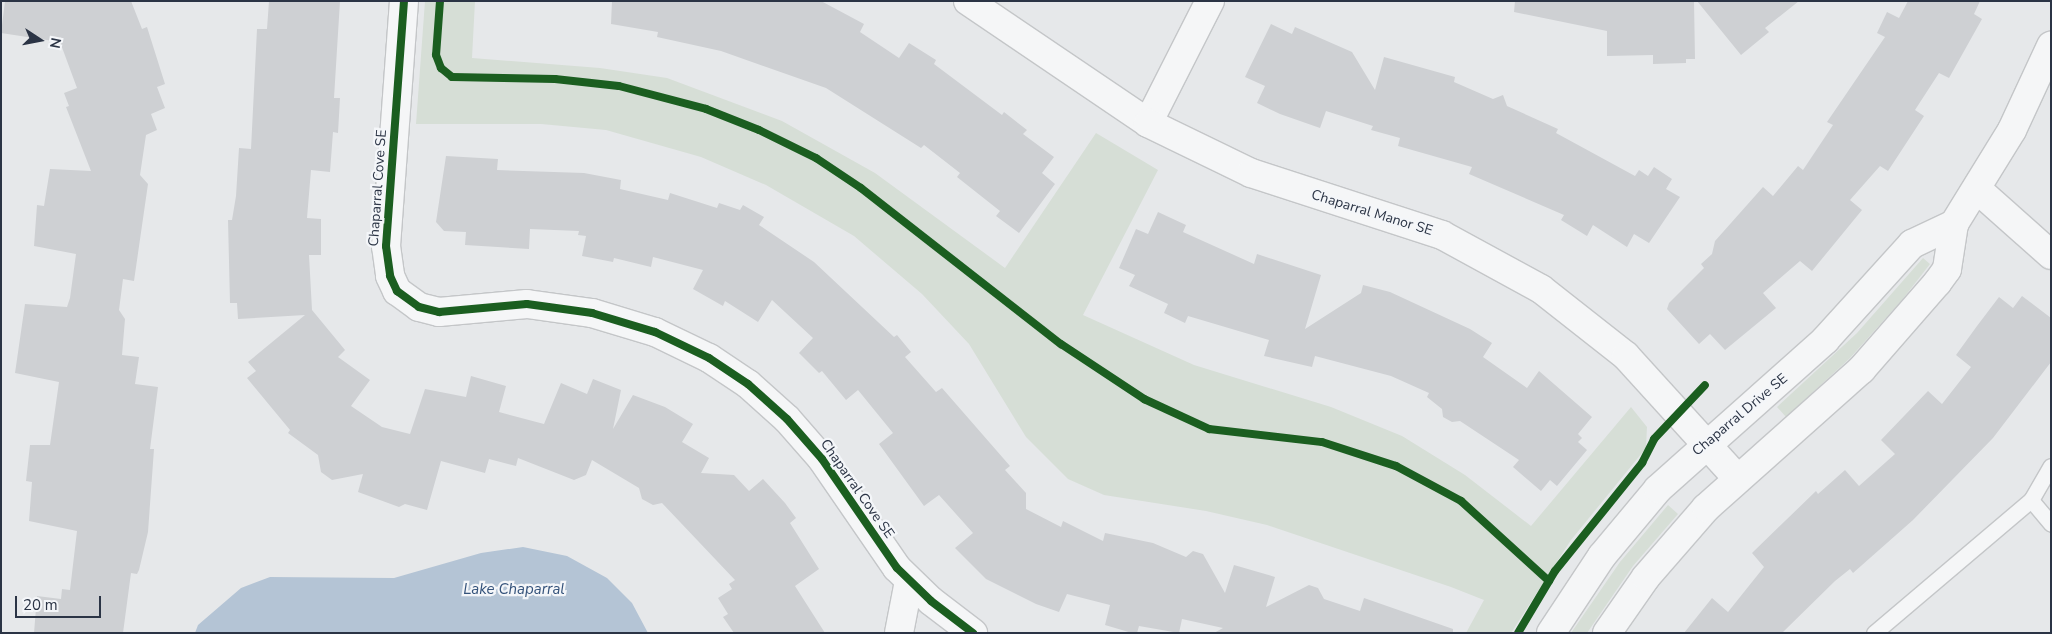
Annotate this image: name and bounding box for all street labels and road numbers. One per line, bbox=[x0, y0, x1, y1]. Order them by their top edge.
street label: Chaparral Cove SE bbox=[366, 129, 390, 247]
street label: Chaparral Manor SE bbox=[1309, 187, 1435, 239]
street label: Chaparral Drive SE bbox=[1689, 370, 1791, 460]
street label: Chaparral Cove SE bbox=[817, 436, 897, 542]

